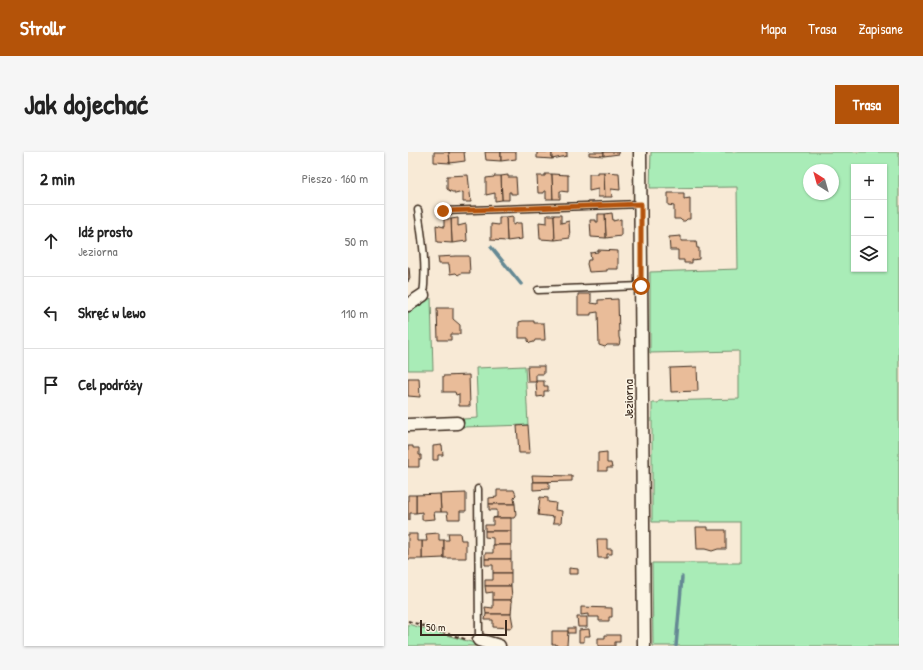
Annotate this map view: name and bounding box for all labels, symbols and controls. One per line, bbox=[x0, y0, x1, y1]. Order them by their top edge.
text: Strollr bbox=[20, 15, 66, 41]
text: Mapa bbox=[761, 19, 786, 38]
text: Trasa bbox=[808, 19, 837, 38]
text: Zapisane bbox=[859, 19, 903, 38]
text: Jak dojechać bbox=[24, 85, 148, 123]
button: Trasa bbox=[835, 85, 899, 124]
north arrow bbox=[803, 164, 839, 200]
map controls bbox=[851, 164, 887, 272]
button: + bbox=[851, 164, 887, 200]
text: 2 min bbox=[40, 167, 75, 190]
text: Pieszo · 160 m bbox=[302, 169, 368, 187]
button: − bbox=[851, 200, 887, 236]
route end bbox=[434, 202, 452, 220]
text: Idź prosto bbox=[78, 221, 132, 242]
icon: ahead bbox=[40, 230, 62, 252]
text: 50 m bbox=[345, 232, 368, 250]
button: layers bbox=[851, 236, 887, 272]
text: Jeziorna bbox=[78, 242, 118, 260]
route start bbox=[632, 277, 650, 295]
icon: left bbox=[40, 302, 62, 324]
text: Skręć w lewo bbox=[78, 302, 145, 323]
text: 110 m bbox=[341, 304, 368, 322]
icon: arrive bbox=[40, 374, 62, 396]
text: Cel podróży bbox=[78, 374, 143, 395]
street label: Jeziorna bbox=[619, 379, 637, 419]
scale bar bbox=[420, 618, 507, 637]
text: 50 m bbox=[426, 620, 446, 634]

